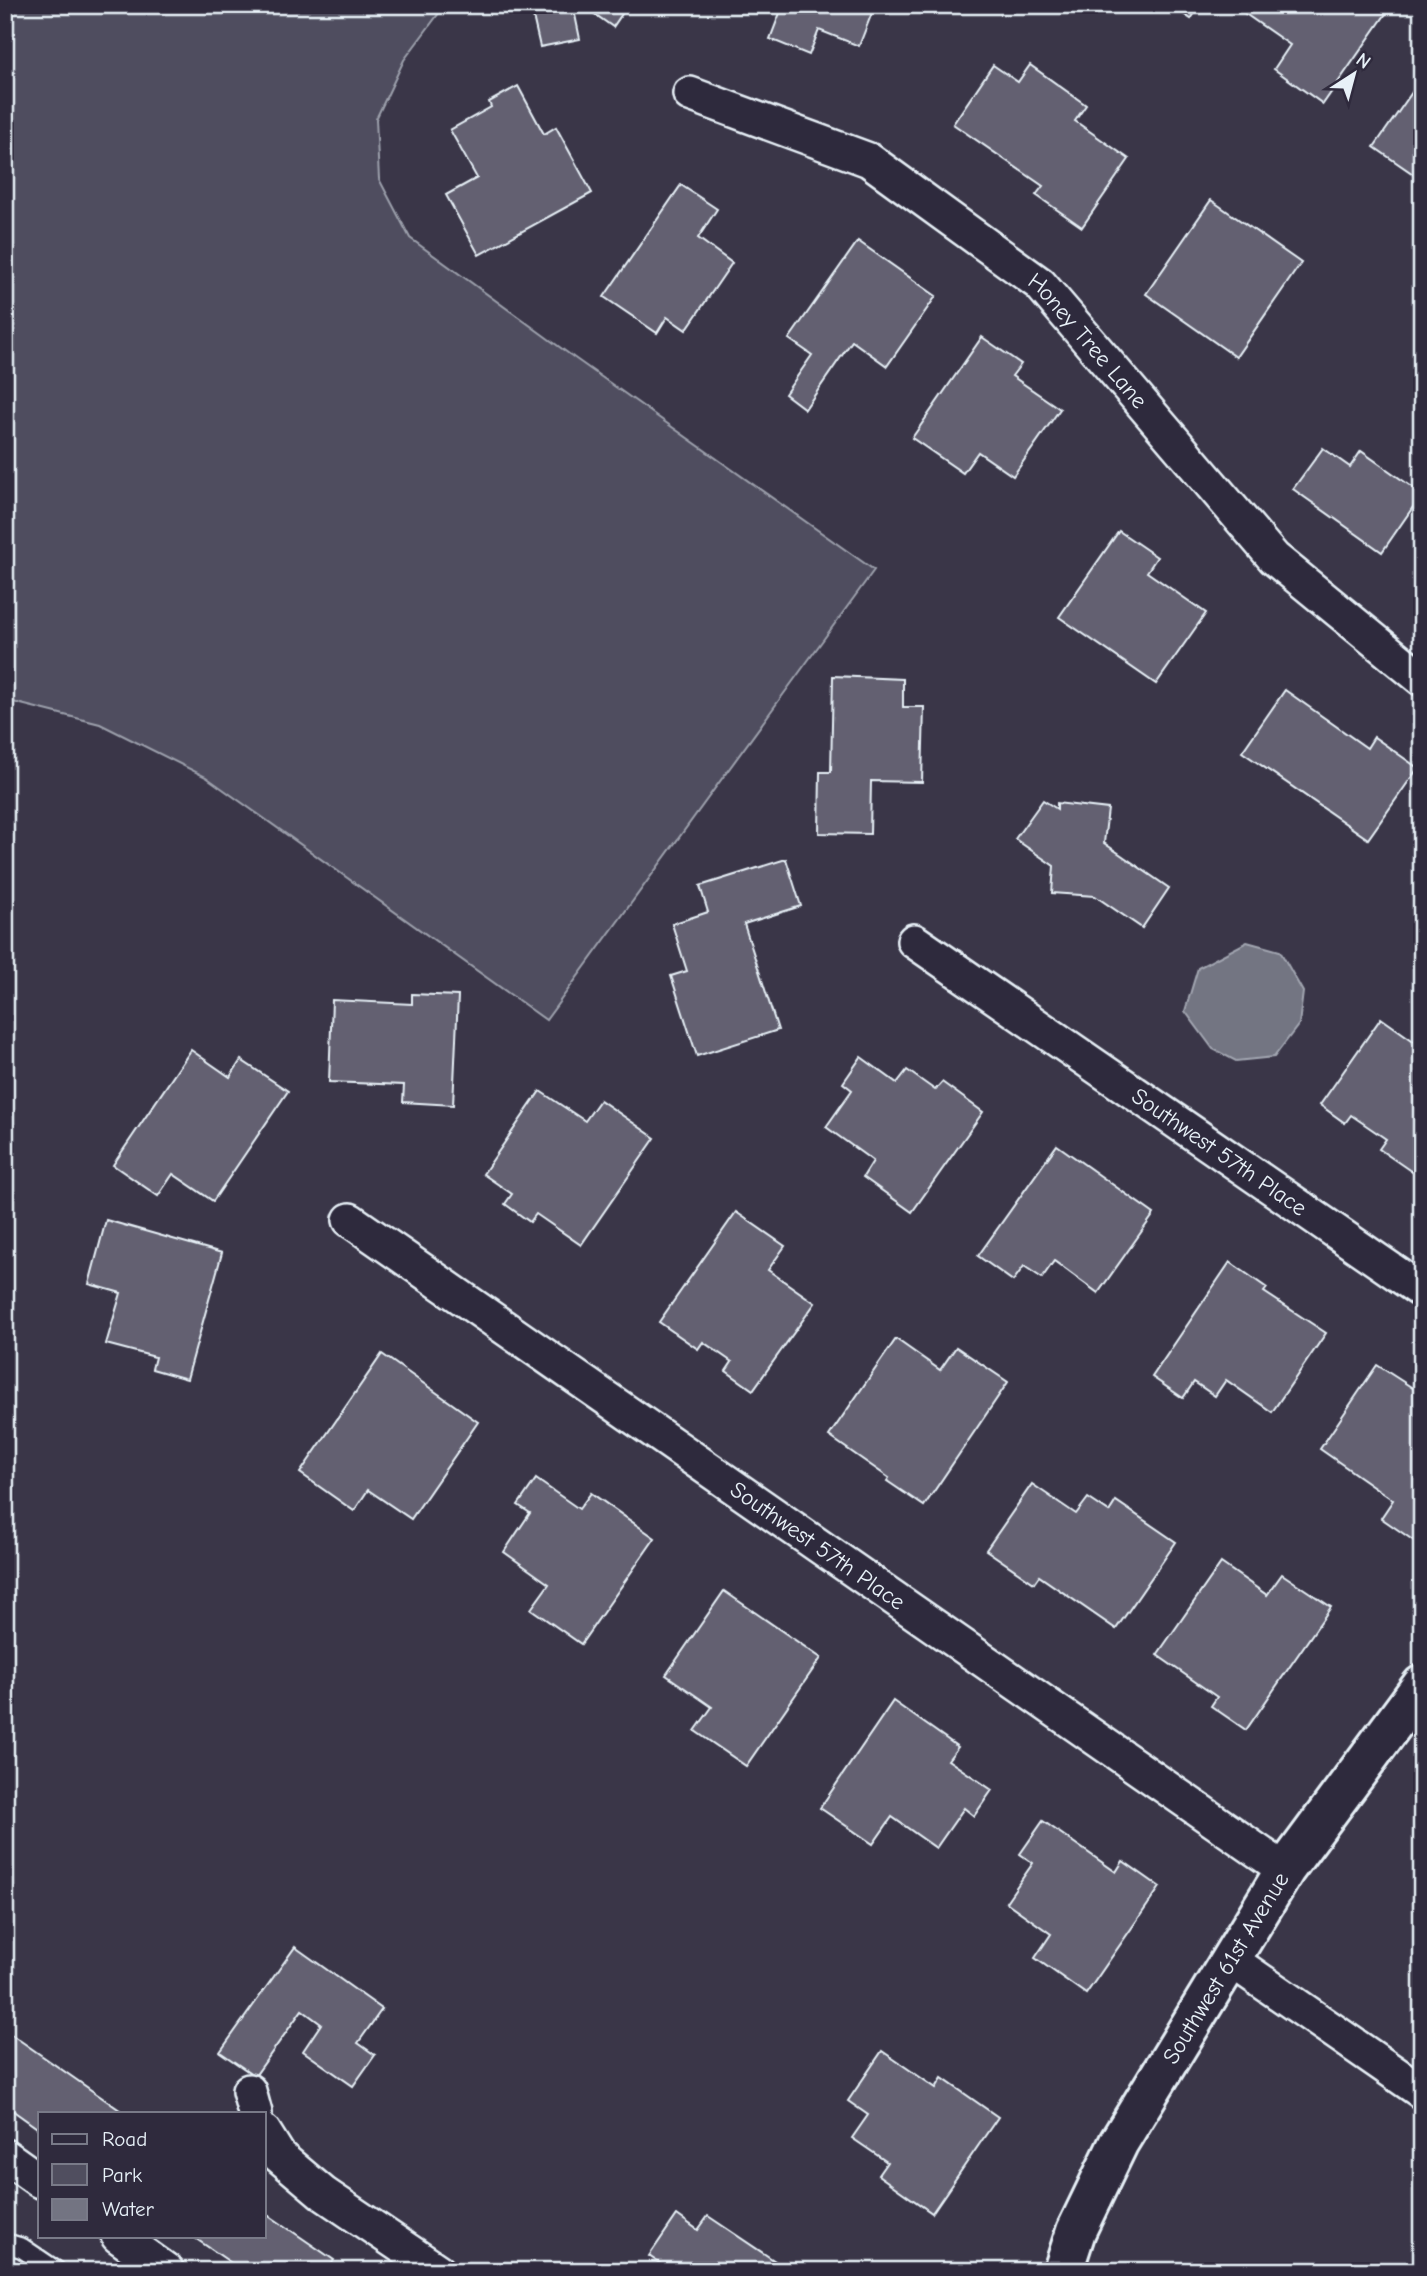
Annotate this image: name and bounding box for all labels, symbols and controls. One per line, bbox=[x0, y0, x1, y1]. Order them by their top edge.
north arrow bbox=[1318, 38, 1388, 108]
text: N bbox=[1352, 49, 1375, 74]
street label: Honey Tree Lane bbox=[1023, 267, 1153, 414]
street label: Southwest 57th Place bbox=[1127, 1082, 1312, 1221]
street label: Southwest 57th Place bbox=[725, 1475, 911, 1615]
street label: Southwest 61st Avenue bbox=[1157, 1867, 1294, 2069]
legend bbox=[38, 2112, 266, 2238]
text: Road bbox=[102, 2127, 147, 2151]
text: Park bbox=[102, 2163, 142, 2187]
text: Water bbox=[102, 2197, 155, 2221]

